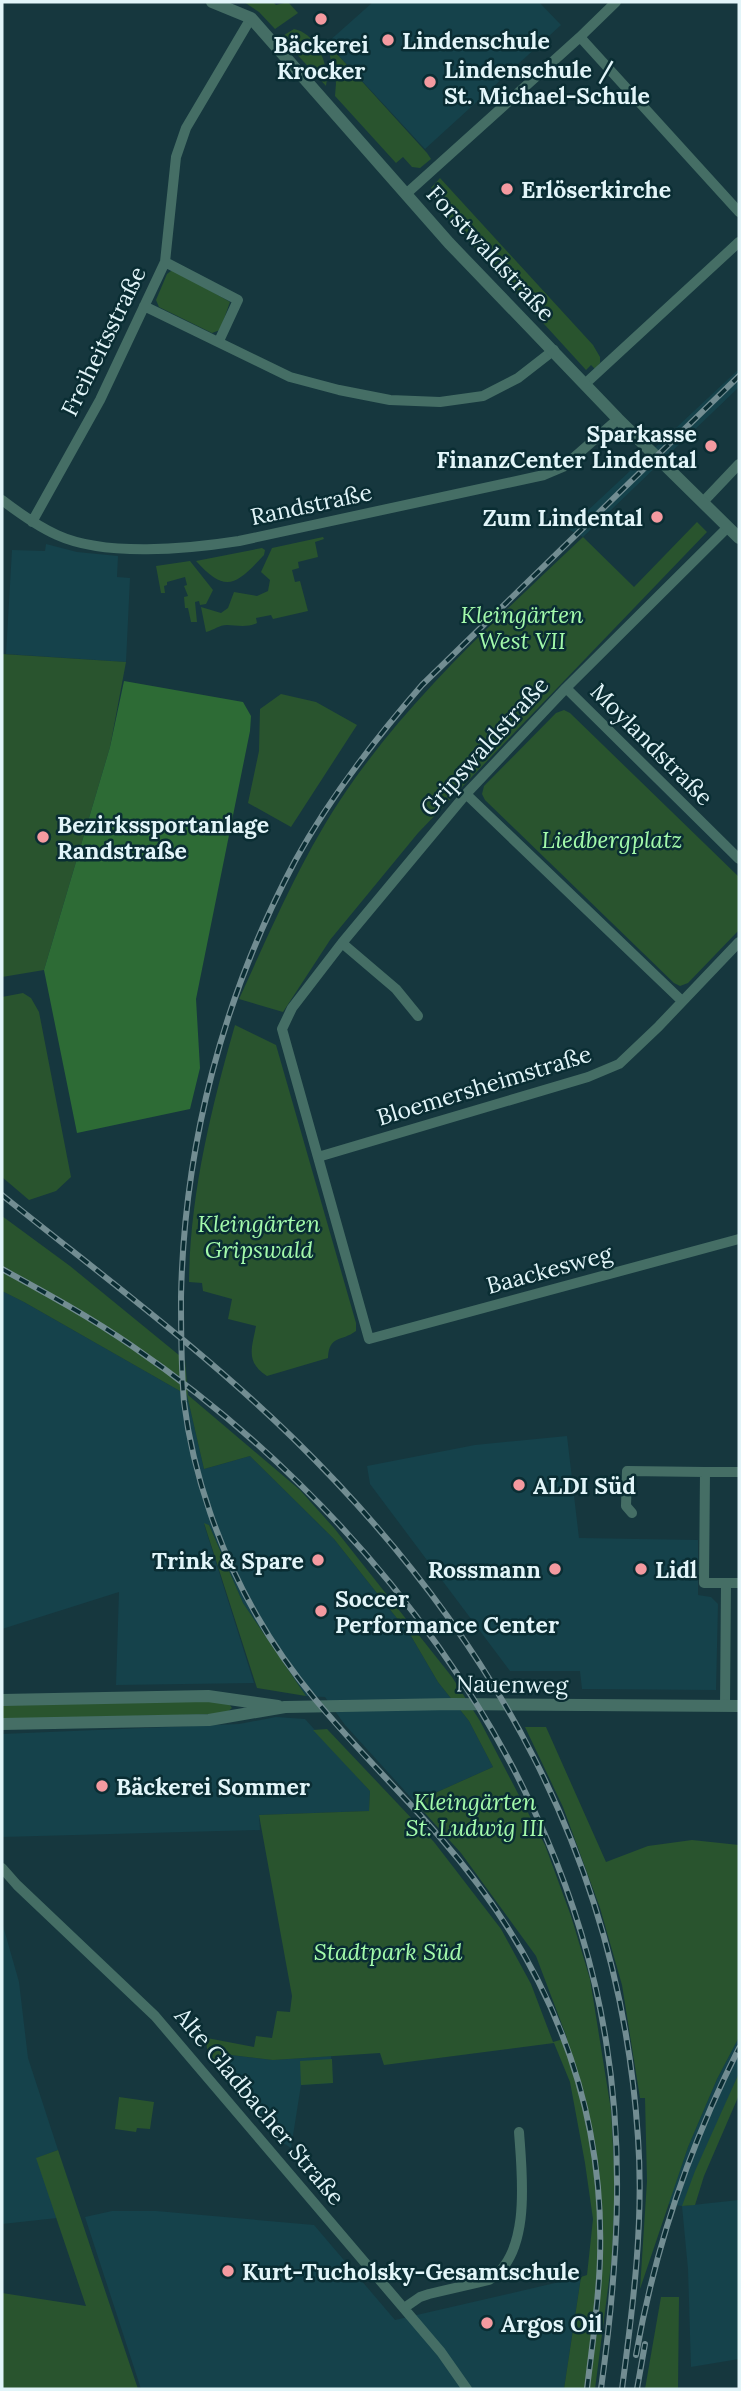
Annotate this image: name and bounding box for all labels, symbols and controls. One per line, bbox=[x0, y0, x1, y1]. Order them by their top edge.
marker: Bäckerei Krocker bbox=[313, 11, 329, 27]
place label: Lindenschule bbox=[402, 26, 550, 55]
place label: Bäckerei Krocker bbox=[273, 30, 369, 85]
marker: Lindenschule bbox=[380, 32, 396, 48]
place label: Lindenschule / St. Michael-Schule bbox=[444, 55, 650, 110]
marker: Lindenschule / St. Michael-Schule bbox=[422, 74, 438, 90]
place label: Erlöserkirche bbox=[521, 175, 671, 204]
street label: Forstwaldstraße bbox=[421, 179, 561, 327]
marker: Erlöserkirche bbox=[499, 181, 515, 197]
street label: Freiheitsstraße bbox=[54, 261, 152, 421]
place label: Sparkasse FinanzCenter Lindental bbox=[436, 419, 697, 474]
marker: Sparkasse FinanzCenter Lindental bbox=[703, 438, 719, 454]
street label: Randstraße bbox=[248, 477, 374, 531]
place label: Zum Lindental bbox=[483, 503, 643, 532]
marker: Zum Lindental bbox=[649, 509, 665, 525]
park label: Kleingärten West VII bbox=[461, 600, 583, 655]
street label: Gripswaldstraße bbox=[414, 670, 554, 822]
street label: Moylandstraße bbox=[585, 677, 719, 811]
place label: Bezirkssportanlage Randstraße bbox=[57, 810, 269, 865]
park label: Liedbergplatz bbox=[542, 825, 682, 854]
marker: Bezirkssportanlage Randstraße bbox=[35, 829, 51, 845]
street label: Bloemersheimstraße bbox=[373, 1039, 595, 1131]
park label: Kleingärten Gripswald bbox=[198, 1209, 320, 1264]
street label: Baackesweg bbox=[483, 1238, 616, 1300]
place label: ALDI Süd bbox=[533, 1471, 636, 1500]
marker: ALDI Süd bbox=[511, 1477, 527, 1493]
place label: Trink & Spare bbox=[152, 1546, 304, 1575]
marker: Trink & Spare bbox=[310, 1552, 326, 1568]
place label: Rossmann bbox=[428, 1555, 541, 1584]
place label: Lidl bbox=[655, 1555, 697, 1584]
marker: Rossmann bbox=[547, 1561, 563, 1577]
marker: Lidl bbox=[633, 1561, 649, 1577]
place label: Soccer Performance Center bbox=[335, 1584, 559, 1639]
marker: Soccer Performance Center bbox=[313, 1603, 329, 1619]
street label: Nauenweg bbox=[456, 1669, 570, 1699]
place label: Bäckerei Sommer bbox=[116, 1772, 310, 1801]
marker: Bäckerei Sommer bbox=[94, 1778, 110, 1794]
park label: Kleingärten St. Ludwig III bbox=[405, 1787, 545, 1842]
park label: Stadtpark Süd bbox=[314, 1937, 463, 1966]
street label: Alte Gladbacher Straße bbox=[168, 2001, 351, 2211]
place label: Kurt-Tucholsky-Gesamtschule bbox=[242, 2257, 580, 2286]
marker: Kurt-Tucholsky-Gesamtschule bbox=[220, 2263, 236, 2279]
place label: Argos Oil bbox=[501, 2309, 602, 2338]
marker: Argos Oil bbox=[479, 2315, 495, 2331]

